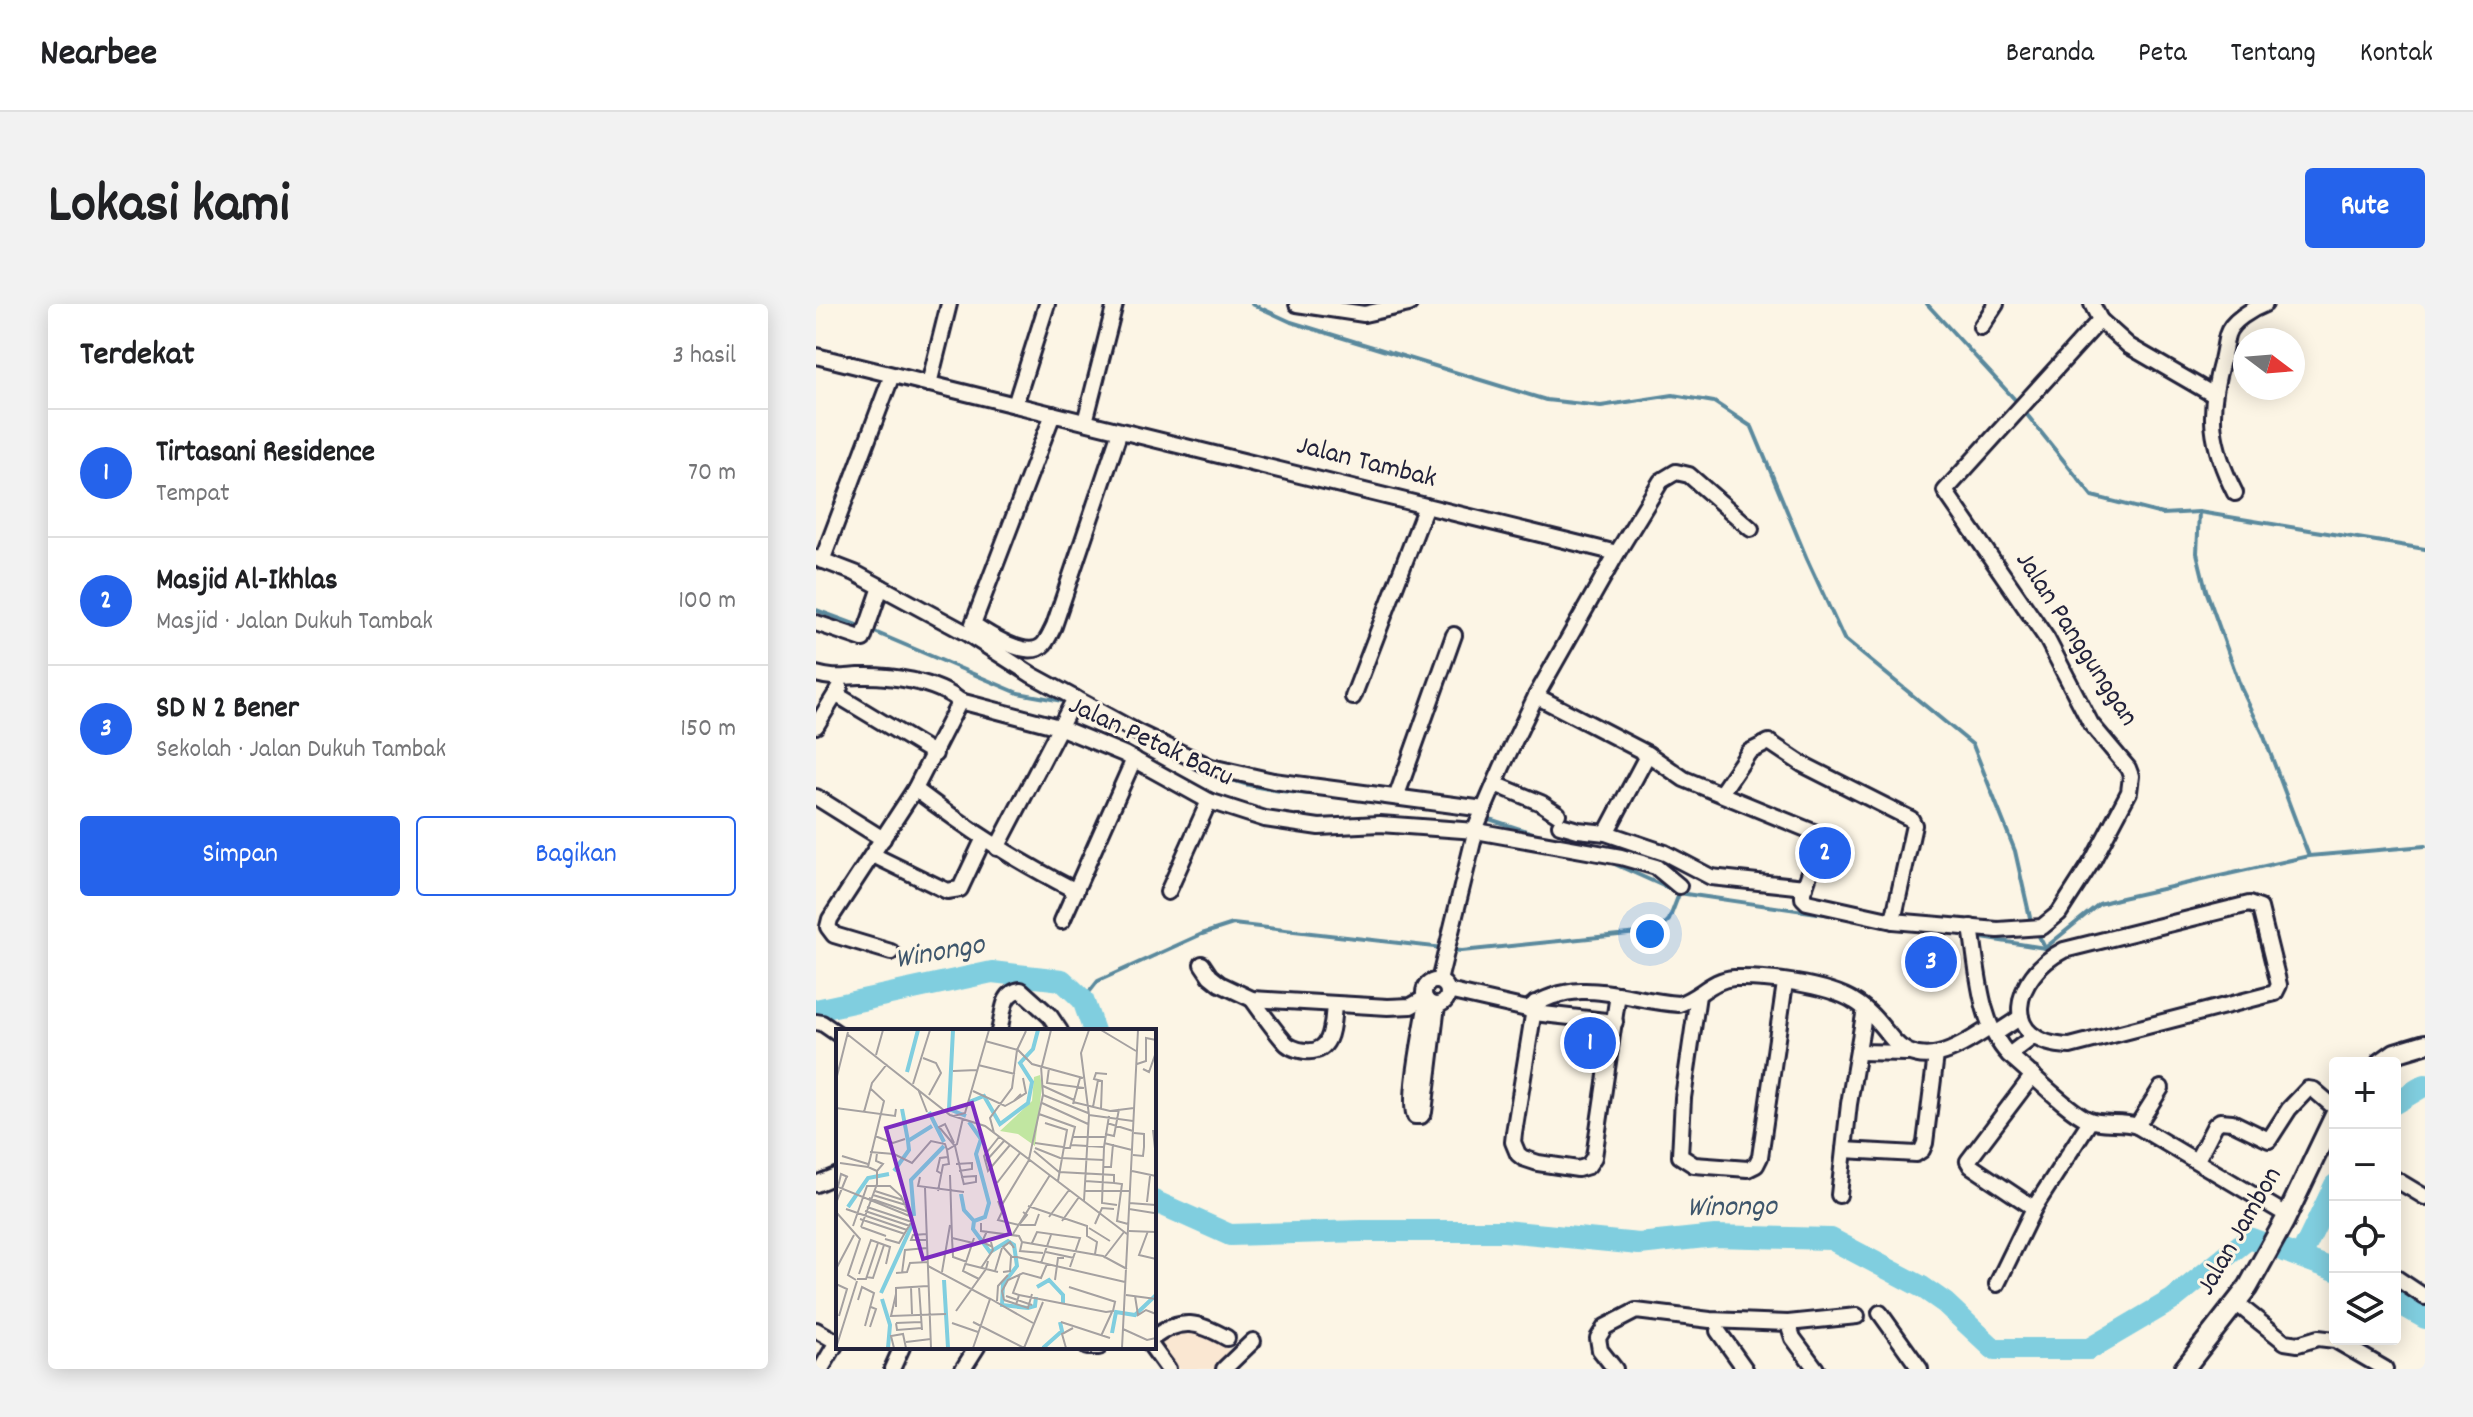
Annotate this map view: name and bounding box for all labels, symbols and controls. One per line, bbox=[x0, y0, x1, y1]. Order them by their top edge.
text: Nearbee bbox=[40, 28, 157, 83]
text: Beranda bbox=[2006, 35, 2094, 75]
text: Peta bbox=[2138, 35, 2187, 75]
text: Tentang bbox=[2231, 35, 2316, 75]
text: Kontak bbox=[2360, 35, 2433, 75]
text: Lokasi kami bbox=[48, 168, 290, 248]
button: Rute bbox=[2305, 168, 2425, 248]
north arrow bbox=[2233, 328, 2305, 400]
text: Terdekat bbox=[80, 332, 195, 381]
text: 3 hasil bbox=[673, 338, 736, 375]
street label: Jalan Tambak bbox=[1292, 427, 1440, 501]
text: Tirtasani Residence bbox=[156, 433, 375, 476]
text: 1 bbox=[103, 455, 109, 492]
text: 70 m bbox=[688, 455, 736, 492]
text: Tempat bbox=[156, 476, 229, 513]
street label: Jalan Panggunggan bbox=[2003, 545, 2147, 735]
text: Masjid Al-Ikhlas bbox=[156, 561, 338, 604]
text: 2 bbox=[100, 583, 112, 620]
text: 100 m bbox=[678, 583, 736, 620]
text: Masjid · Jalan Dukuh Tambak bbox=[156, 604, 433, 641]
street label: Jalan Petak Baru bbox=[1061, 687, 1239, 799]
text: SD N 2 Bener bbox=[156, 689, 299, 732]
text: 3 bbox=[100, 711, 112, 748]
text: 150 m bbox=[680, 711, 736, 748]
text: Sekolah · Jalan Dukuh Tambak bbox=[156, 732, 446, 769]
button: Simpan bbox=[80, 816, 400, 896]
button: Bagikan bbox=[416, 816, 736, 896]
pin: 2 bbox=[1799, 823, 1851, 883]
your location bbox=[1630, 914, 1670, 954]
water label: Winongo bbox=[892, 925, 990, 983]
pin: 3 bbox=[1905, 932, 1957, 992]
pin: 1 bbox=[1564, 1013, 1616, 1073]
inset map bbox=[836, 1029, 1156, 1349]
map controls bbox=[2329, 1057, 2401, 1345]
button: + bbox=[2329, 1057, 2401, 1129]
button: − bbox=[2329, 1129, 2401, 1201]
street label: Jalan Jambon bbox=[2188, 1160, 2294, 1304]
water label: Winongo bbox=[1686, 1187, 1779, 1231]
button: locate bbox=[2329, 1201, 2401, 1273]
button: layers bbox=[2329, 1273, 2401, 1345]

